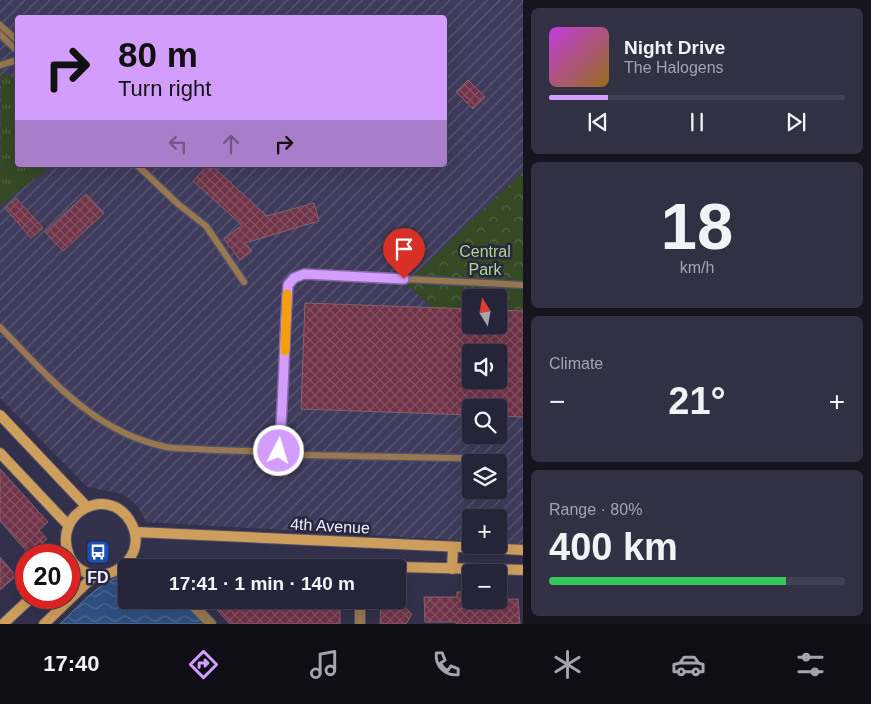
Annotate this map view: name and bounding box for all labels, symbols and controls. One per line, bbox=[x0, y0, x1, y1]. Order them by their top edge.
icon: right bbox=[35, 35, 100, 100]
text: 80 m bbox=[118, 35, 198, 74]
text: Night Drive bbox=[624, 37, 725, 58]
text: The Halogens bbox=[624, 59, 724, 76]
text: Turn right bbox=[118, 76, 211, 101]
icon: previous bbox=[584, 108, 612, 136]
icon: pause bbox=[683, 108, 711, 136]
icon: next bbox=[782, 108, 810, 136]
icon: left bbox=[164, 130, 192, 158]
icon: ahead bbox=[217, 130, 245, 158]
icon: right bbox=[270, 130, 298, 158]
text: 18 bbox=[661, 190, 733, 263]
pin bbox=[383, 228, 425, 279]
icon: arrive bbox=[390, 235, 418, 263]
park label: Central Park bbox=[459, 243, 511, 278]
text: km/h bbox=[680, 259, 714, 276]
north arrow bbox=[462, 289, 508, 334]
map controls bbox=[462, 289, 507, 609]
button: sound bbox=[462, 344, 507, 389]
text: Climate bbox=[549, 355, 603, 372]
text: 21° bbox=[668, 380, 726, 422]
text: − bbox=[549, 386, 565, 417]
text: + bbox=[829, 386, 845, 417]
button: search bbox=[462, 399, 507, 444]
position arrow bbox=[252, 424, 304, 476]
button: layers bbox=[462, 454, 507, 499]
text: Range · 80% bbox=[549, 501, 642, 518]
button: + bbox=[462, 509, 507, 554]
street label: 4th Avenue bbox=[290, 515, 370, 537]
text: 400 km bbox=[549, 526, 678, 568]
bus stop icon: FD bbox=[85, 539, 111, 565]
speed limit sign: 20 bbox=[15, 544, 80, 609]
button: − bbox=[462, 564, 507, 609]
place label: FD bbox=[87, 569, 109, 586]
text: 17:41 · 1 min · 140 m bbox=[169, 573, 355, 594]
icon: directions bbox=[186, 647, 221, 682]
icon: music bbox=[307, 647, 342, 682]
icon: phone bbox=[429, 647, 464, 682]
icon: climate bbox=[550, 647, 585, 682]
icon: car bbox=[671, 647, 706, 682]
icon: filters bbox=[793, 647, 828, 682]
text: 17:40 bbox=[43, 651, 99, 676]

